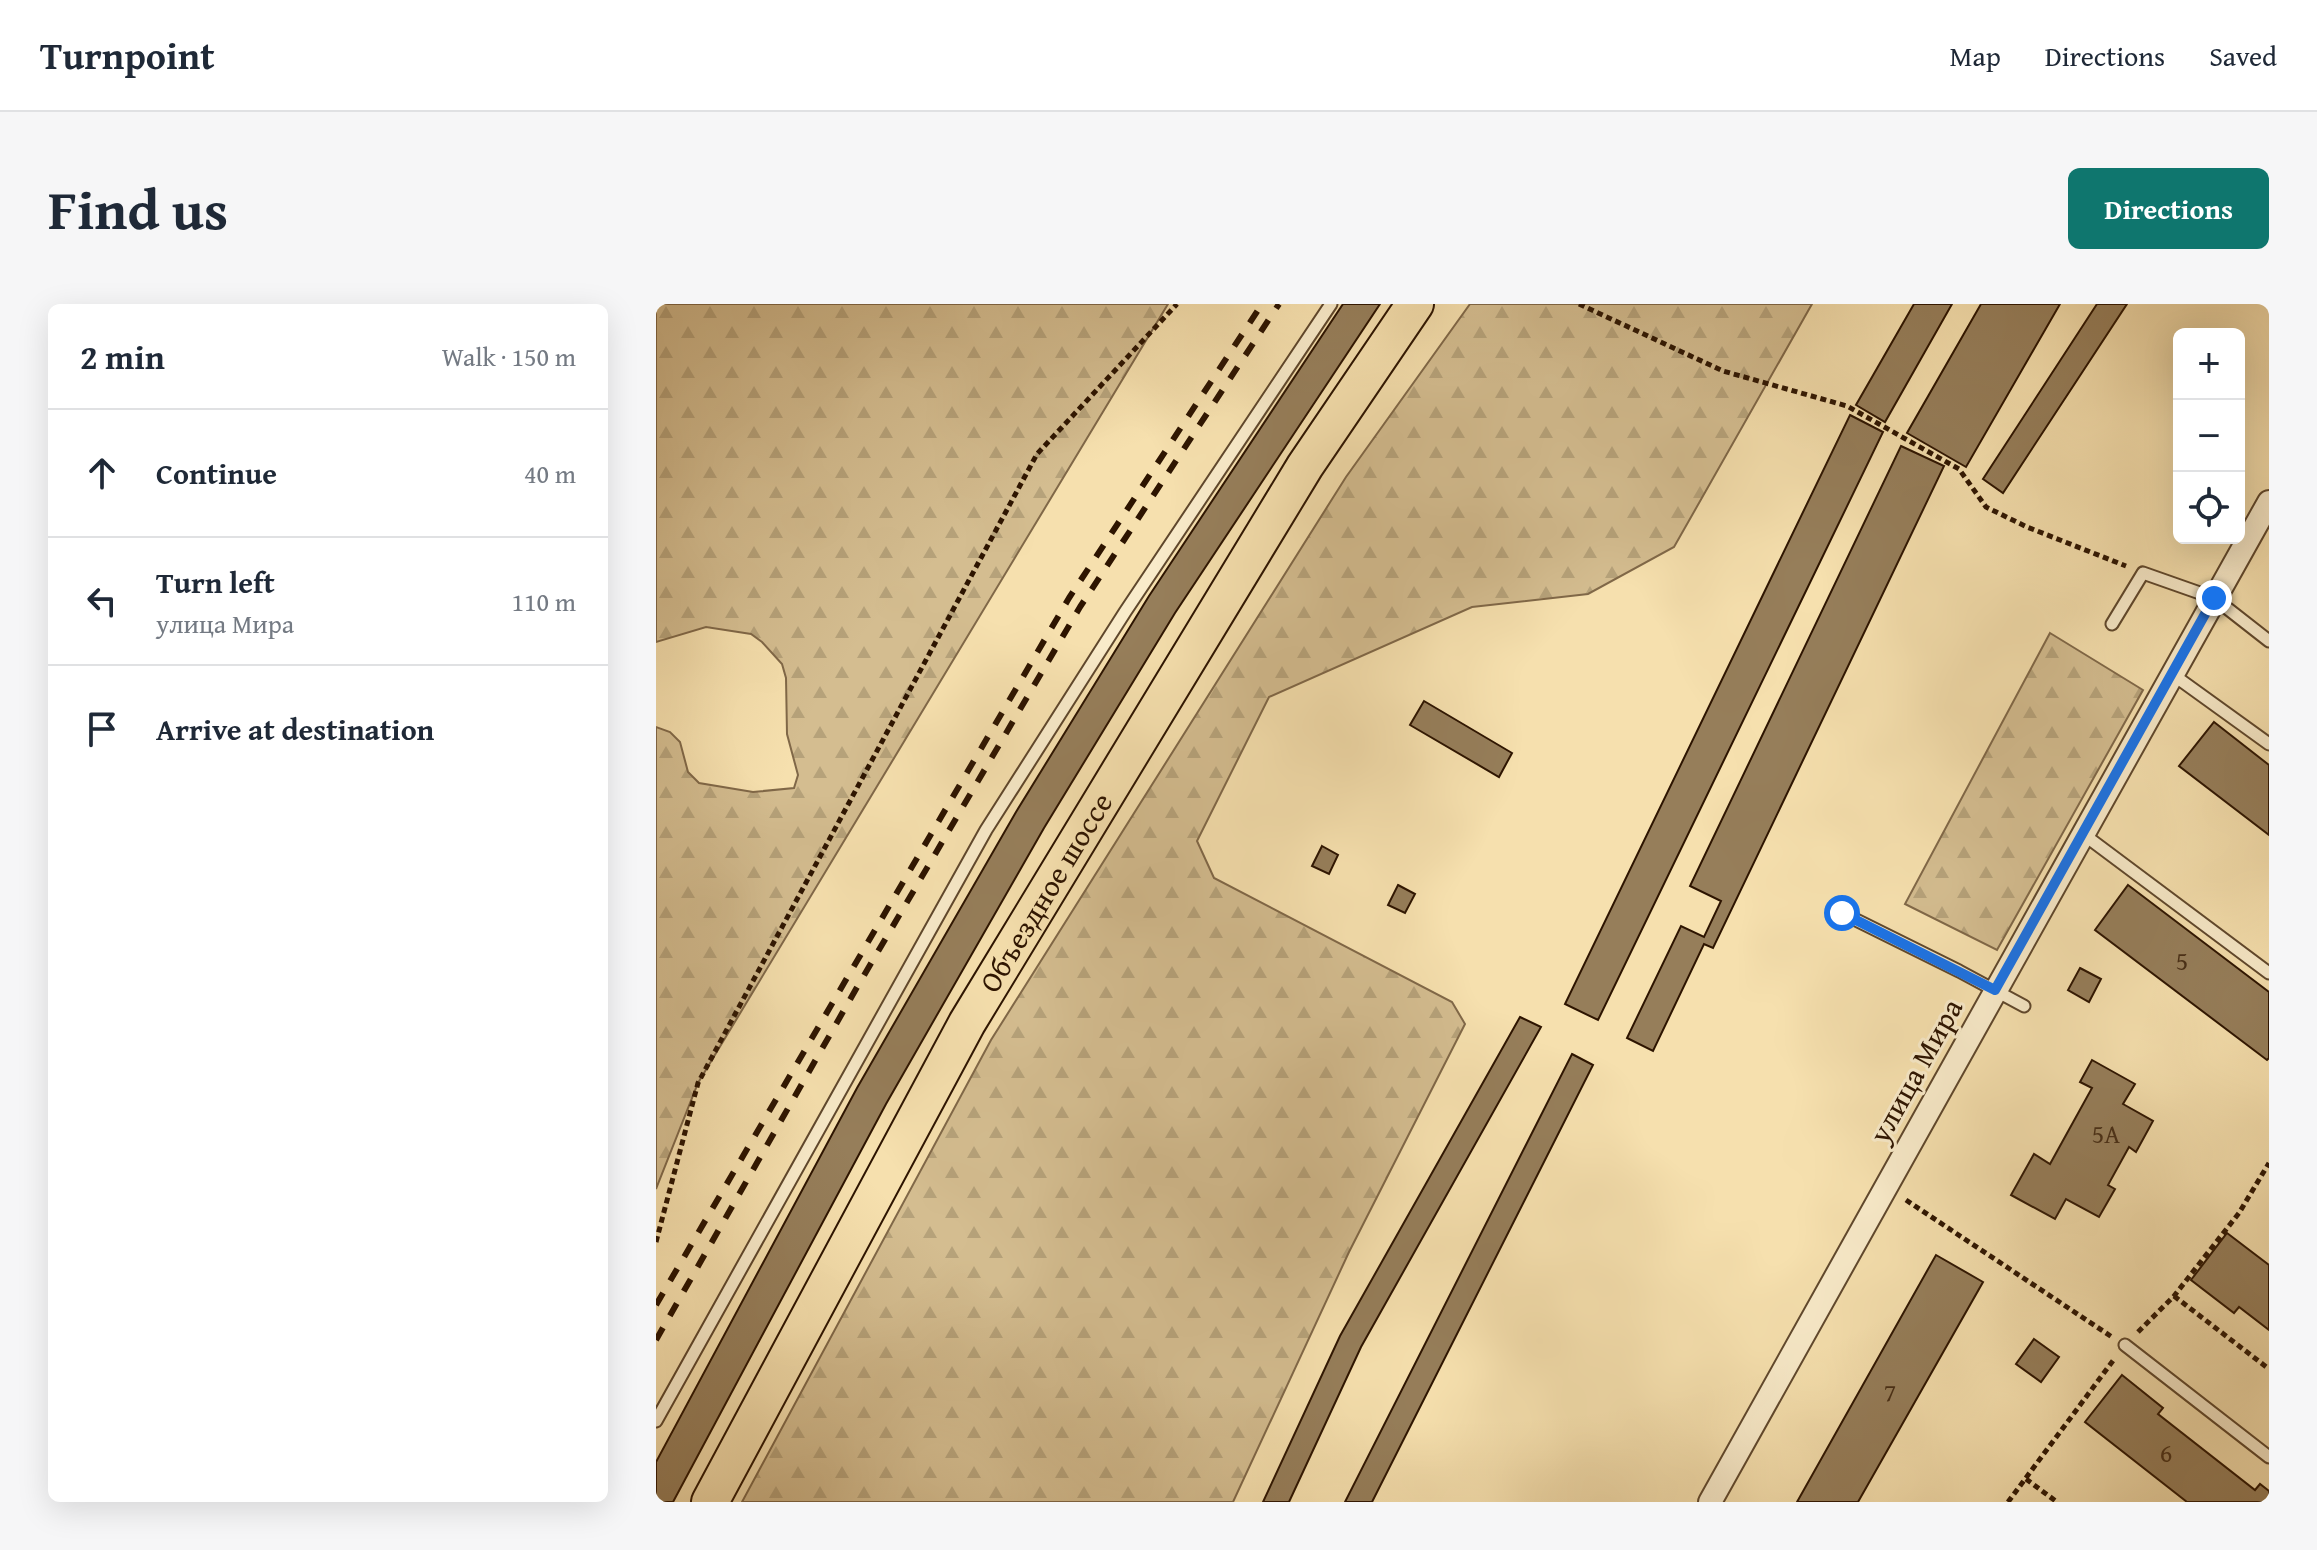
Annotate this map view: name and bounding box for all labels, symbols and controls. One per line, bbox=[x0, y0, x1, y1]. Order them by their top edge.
text: Turnpoint bbox=[40, 27, 215, 83]
text: Map bbox=[1949, 35, 2001, 76]
text: Directions bbox=[2045, 35, 2165, 76]
text: Saved bbox=[2209, 35, 2277, 76]
text: Find us bbox=[48, 167, 228, 250]
button: Directions bbox=[2068, 168, 2269, 249]
map controls bbox=[2173, 328, 2245, 544]
button: + bbox=[2173, 328, 2245, 400]
text: 2 min bbox=[80, 332, 165, 381]
text: Walk · 150 m bbox=[442, 337, 576, 376]
button: − bbox=[2173, 400, 2245, 472]
icon: ahead bbox=[80, 451, 124, 495]
text: Continue bbox=[156, 451, 277, 495]
text: 40 m bbox=[524, 454, 576, 493]
button: locate bbox=[2173, 472, 2245, 544]
text: Turn left bbox=[156, 560, 275, 604]
icon: left bbox=[80, 579, 124, 623]
route end bbox=[2196, 580, 2232, 616]
text: 110 m bbox=[511, 582, 576, 621]
text: улица Мира bbox=[156, 604, 294, 643]
icon: arrive bbox=[80, 707, 124, 751]
text: Arrive at destination bbox=[156, 707, 434, 751]
street label: Объездное шоссе bbox=[968, 784, 1123, 1001]
route start bbox=[1824, 895, 1860, 931]
house number: 5 bbox=[2176, 941, 2188, 980]
street label: улица Мира bbox=[1857, 989, 1973, 1152]
house number: 5А bbox=[2092, 1114, 2120, 1153]
house number: 7 bbox=[1884, 1372, 1896, 1411]
house number: 6 bbox=[2160, 1433, 2172, 1472]

